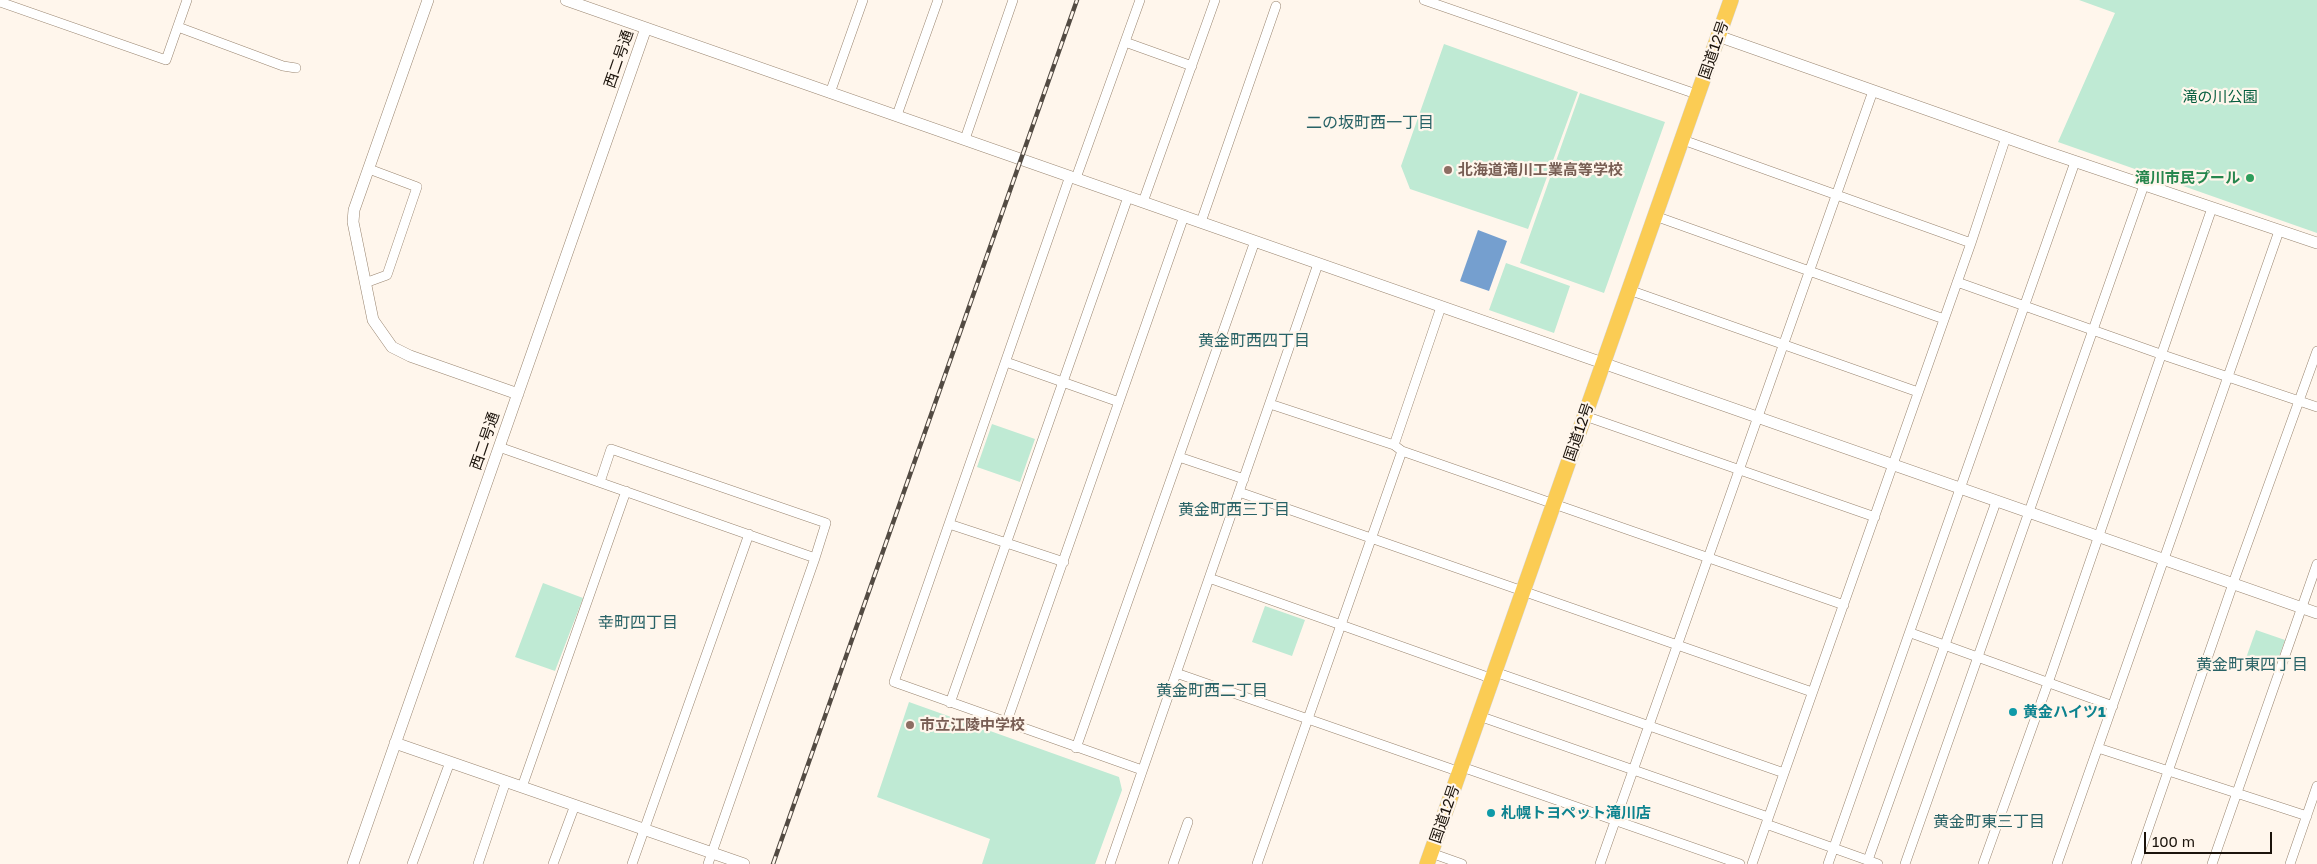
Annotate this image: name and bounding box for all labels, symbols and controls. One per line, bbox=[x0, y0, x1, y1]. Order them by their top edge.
street label: 国道12号 bbox=[1696, 18, 1732, 82]
street label: 西二号通 bbox=[601, 28, 637, 90]
park label: 滝の川公園 bbox=[2183, 88, 2257, 106]
district label: 二の坂町西一丁目 bbox=[1306, 113, 1434, 133]
place label: 北海道滝川工業高等学校 bbox=[1458, 161, 1623, 179]
marker: 北海道滝川工業高等学校 bbox=[1442, 164, 1454, 176]
place label: 滝川市民プール bbox=[2135, 169, 2240, 187]
marker: 滝川市民プール bbox=[2244, 172, 2256, 184]
district label: 黄金町西四丁目 bbox=[1198, 331, 1310, 351]
street label: 国道12号 bbox=[1561, 400, 1597, 464]
street label: 西二号通 bbox=[467, 410, 503, 472]
district label: 黄金町西三丁目 bbox=[1178, 500, 1290, 520]
district label: 幸町四丁目 bbox=[598, 613, 678, 633]
district label: 黄金町東四丁目 bbox=[2196, 655, 2308, 675]
district label: 黄金町西二丁目 bbox=[1156, 681, 1268, 701]
place label: 黄金ハイツ1 bbox=[2023, 703, 2106, 721]
marker: 黄金ハイツ1 bbox=[2007, 706, 2019, 718]
place label: 市立江陵中学校 bbox=[920, 716, 1025, 734]
marker: 市立江陵中学校 bbox=[904, 719, 916, 731]
street label: 国道12号 bbox=[1427, 782, 1463, 846]
place label: 札幌トヨペット滝川店 bbox=[1501, 804, 1651, 822]
marker: 札幌トヨペット滝川店 bbox=[1485, 807, 1497, 819]
district label: 黄金町東三丁目 bbox=[1933, 812, 2045, 832]
scale bar bbox=[2147, 822, 2274, 854]
text: 100 m bbox=[2152, 832, 2195, 850]

